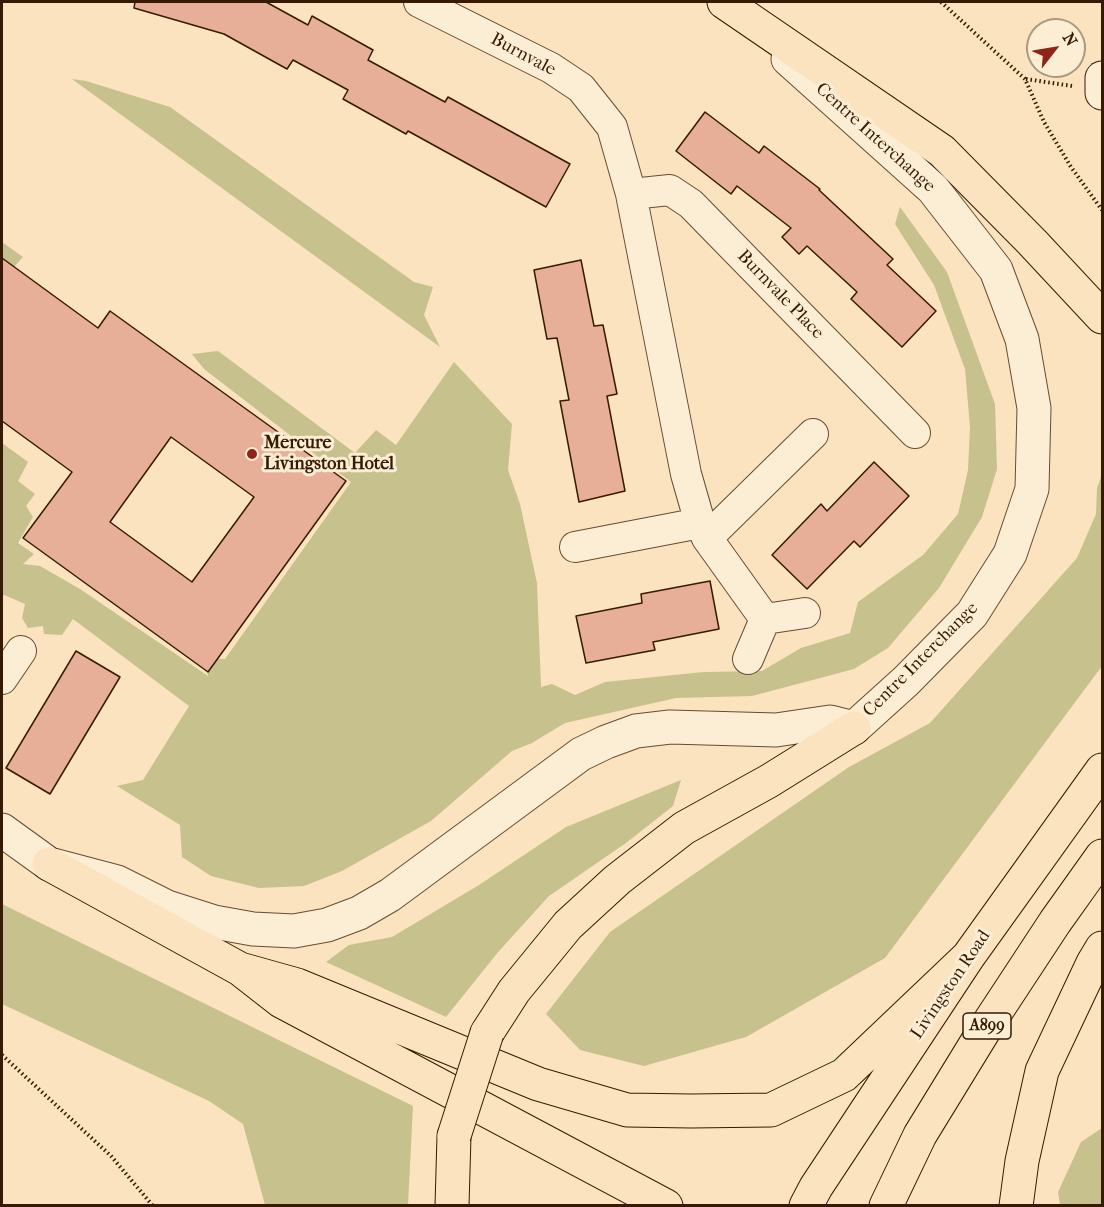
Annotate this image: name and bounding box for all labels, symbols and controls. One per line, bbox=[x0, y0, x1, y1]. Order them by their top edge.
north arrow bbox=[1026, 18, 1086, 78]
street label: Burnvale bbox=[487, 29, 559, 81]
text: N bbox=[1059, 29, 1081, 50]
street label: Centre Interchange bbox=[811, 79, 939, 197]
street label: Burnvale Place bbox=[732, 246, 828, 344]
place label: Mercure Livingston Hotel bbox=[264, 433, 394, 476]
marker: Mercure Livingston Hotel bbox=[245, 447, 259, 461]
street label: Centre Interchange bbox=[859, 598, 983, 722]
street label: Livingston Road bbox=[907, 926, 995, 1044]
road number: A899 bbox=[963, 1013, 1011, 1039]

